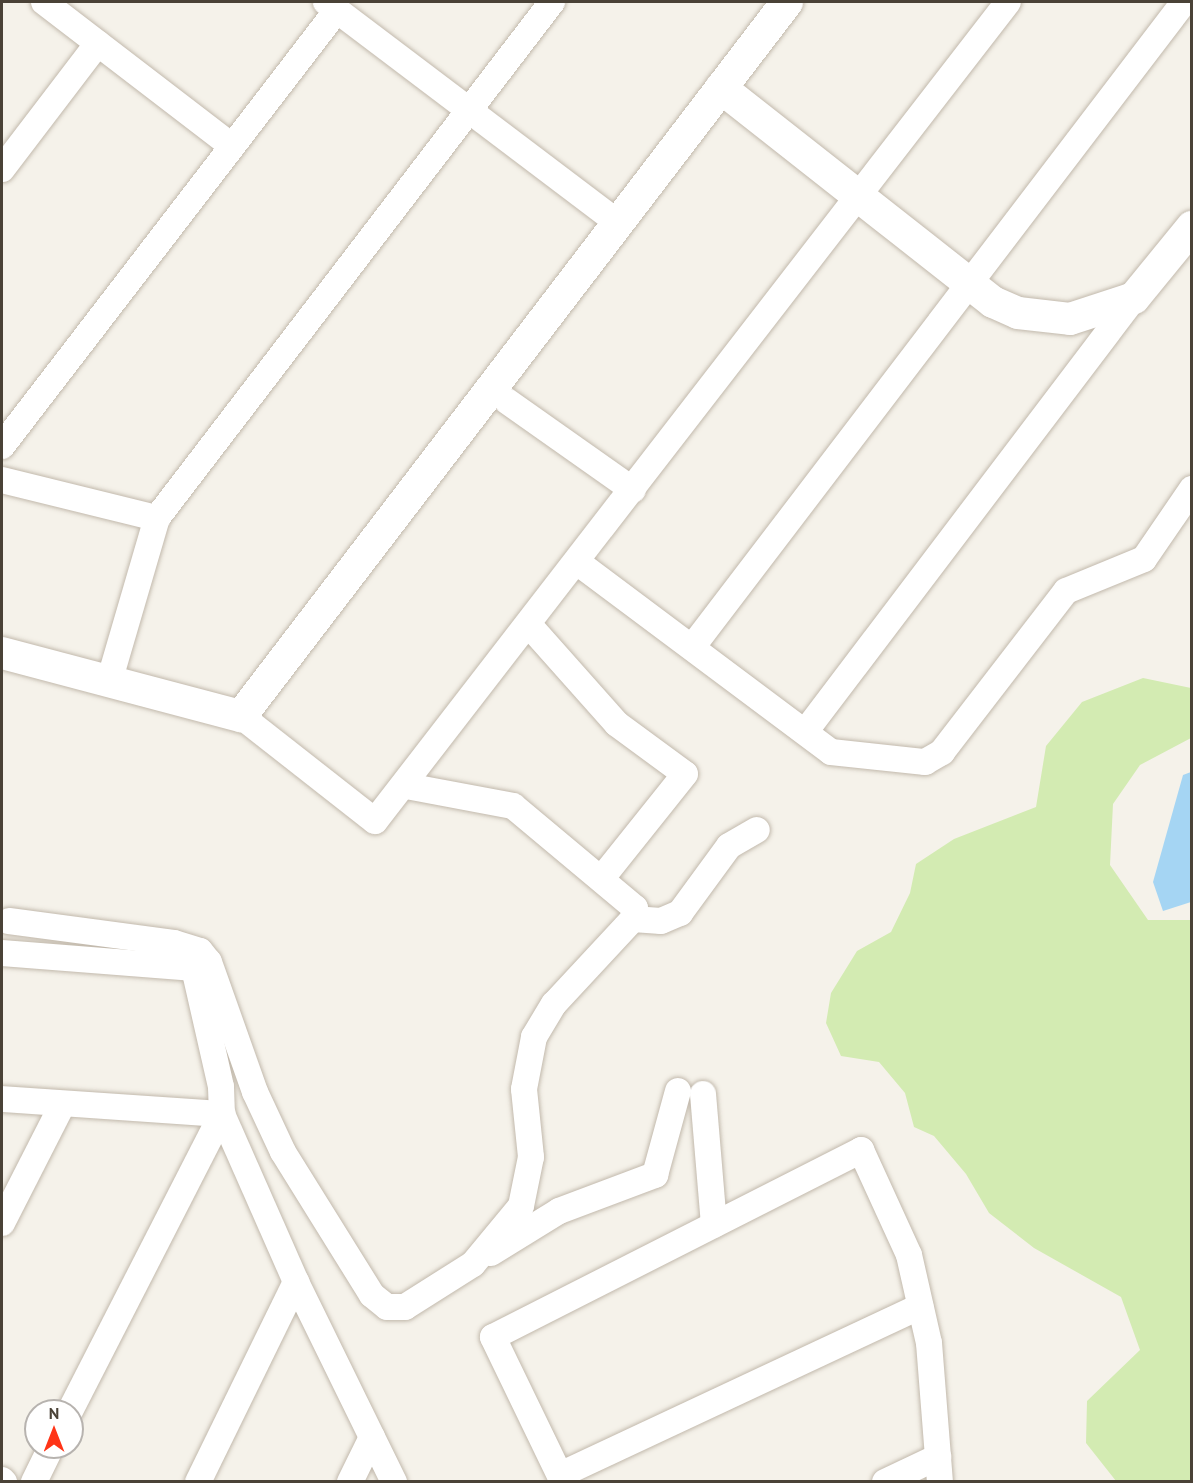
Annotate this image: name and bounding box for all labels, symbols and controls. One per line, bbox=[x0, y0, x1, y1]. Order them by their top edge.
north arrow bbox=[24, 1399, 84, 1459]
text: N bbox=[49, 1403, 59, 1423]

